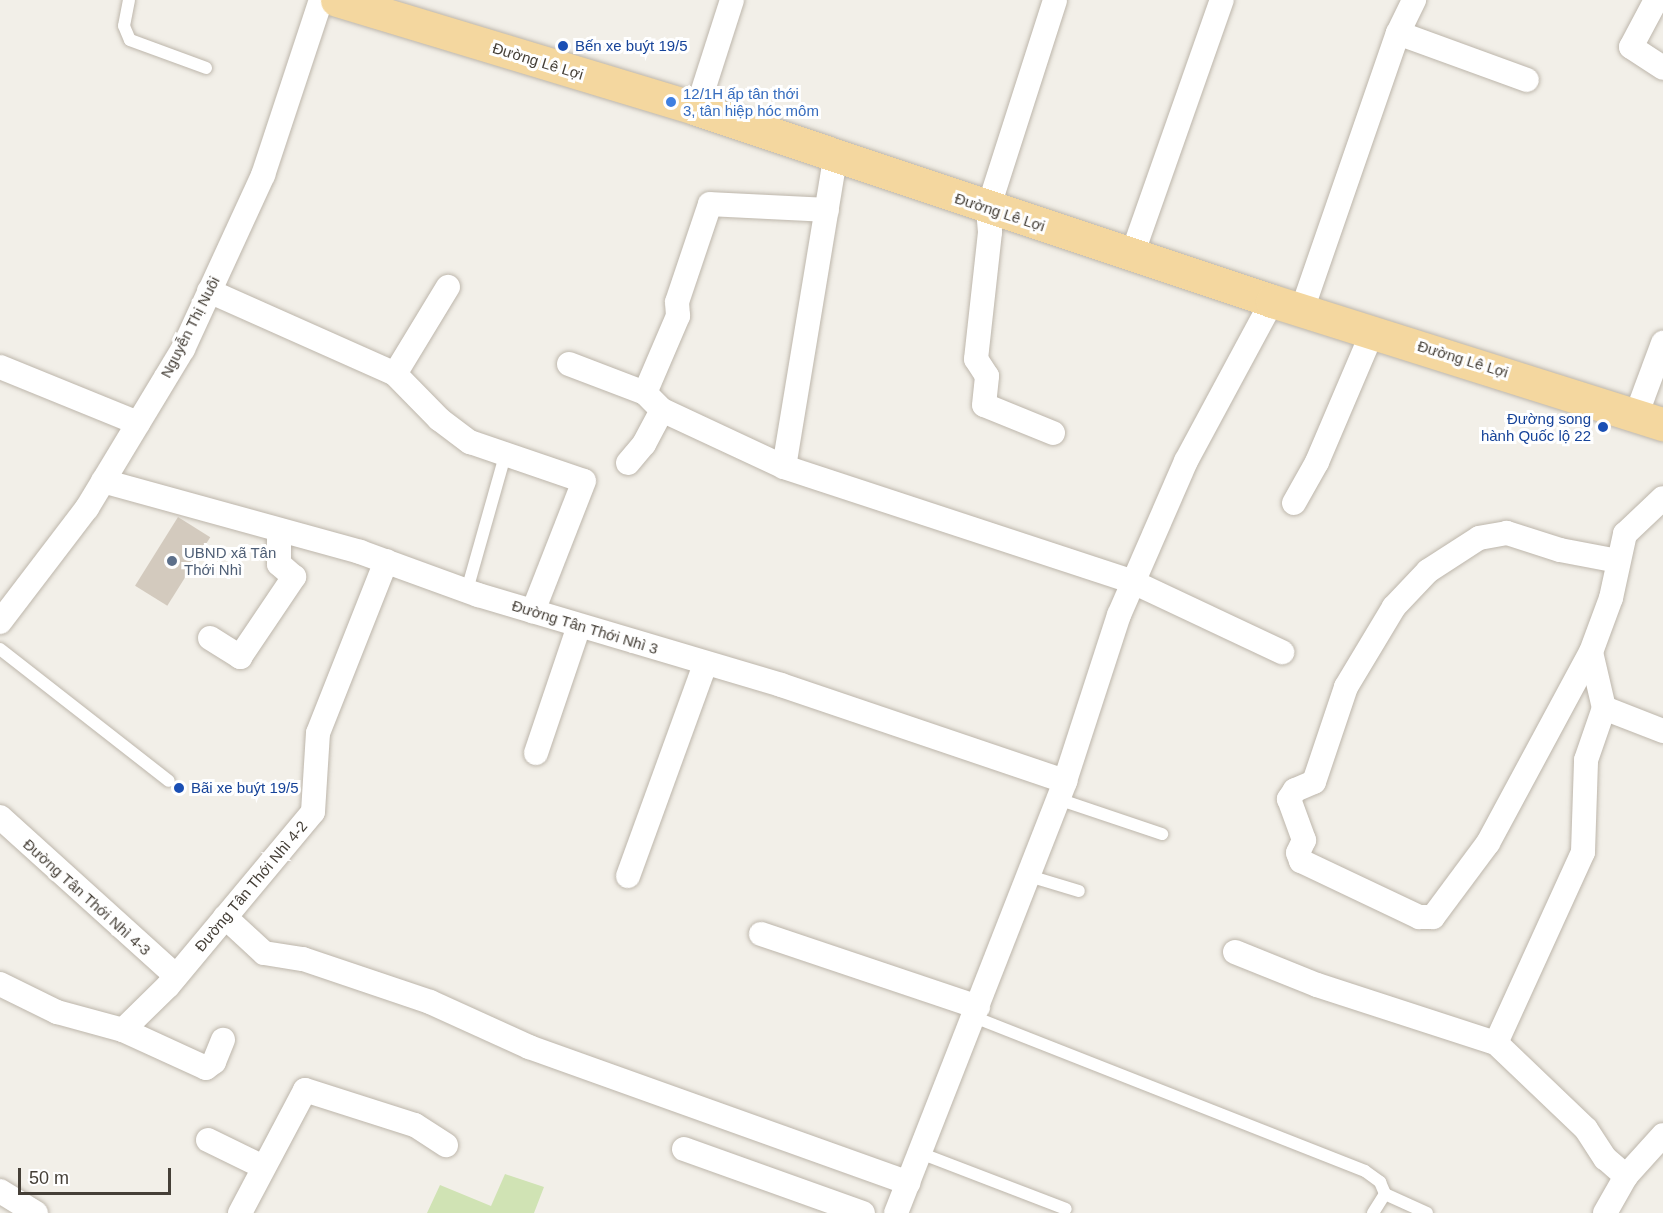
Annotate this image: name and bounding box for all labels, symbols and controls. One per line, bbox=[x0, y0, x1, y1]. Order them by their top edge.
place label: Bến xe buýt 19/5 bbox=[575, 37, 688, 55]
street label: Đường Lê Lợi bbox=[490, 39, 586, 83]
marker: Bến xe buýt 19/5 bbox=[556, 39, 570, 53]
place label: 12/1H ấp tân thới 3, tân hiệp hóc môm bbox=[683, 84, 819, 119]
marker: 12/1H ấp tân thới 3, tân hiệp hóc môm bbox=[664, 95, 678, 109]
street label: Đường Lê Lợi bbox=[953, 189, 1047, 235]
street label: Nguyễn Thị Nuôi bbox=[157, 273, 223, 381]
street label: Đường Lê Lợi bbox=[1415, 337, 1511, 381]
place label: Đường song hành Quốc lộ 22 bbox=[1481, 409, 1591, 444]
marker: Đường song hành Quốc lộ 22 bbox=[1596, 420, 1610, 434]
place label: UBND xã Tân Thới Nhì bbox=[184, 543, 277, 578]
marker: UBND xã Tân Thới Nhì bbox=[165, 554, 179, 568]
street label: Đường Tân Thới Nhì 3 bbox=[510, 596, 660, 658]
place label: Bãi xe buýt 19/5 bbox=[191, 779, 299, 797]
marker: Bãi xe buýt 19/5 bbox=[172, 781, 186, 795]
street label: Đường Tân Thới Nhì 4-2 bbox=[191, 817, 311, 955]
street label: Đường Tân Thới Nhì 4-3 bbox=[19, 835, 155, 959]
scale bar bbox=[21, 1156, 174, 1194]
text: 50 m bbox=[29, 1168, 69, 1188]

